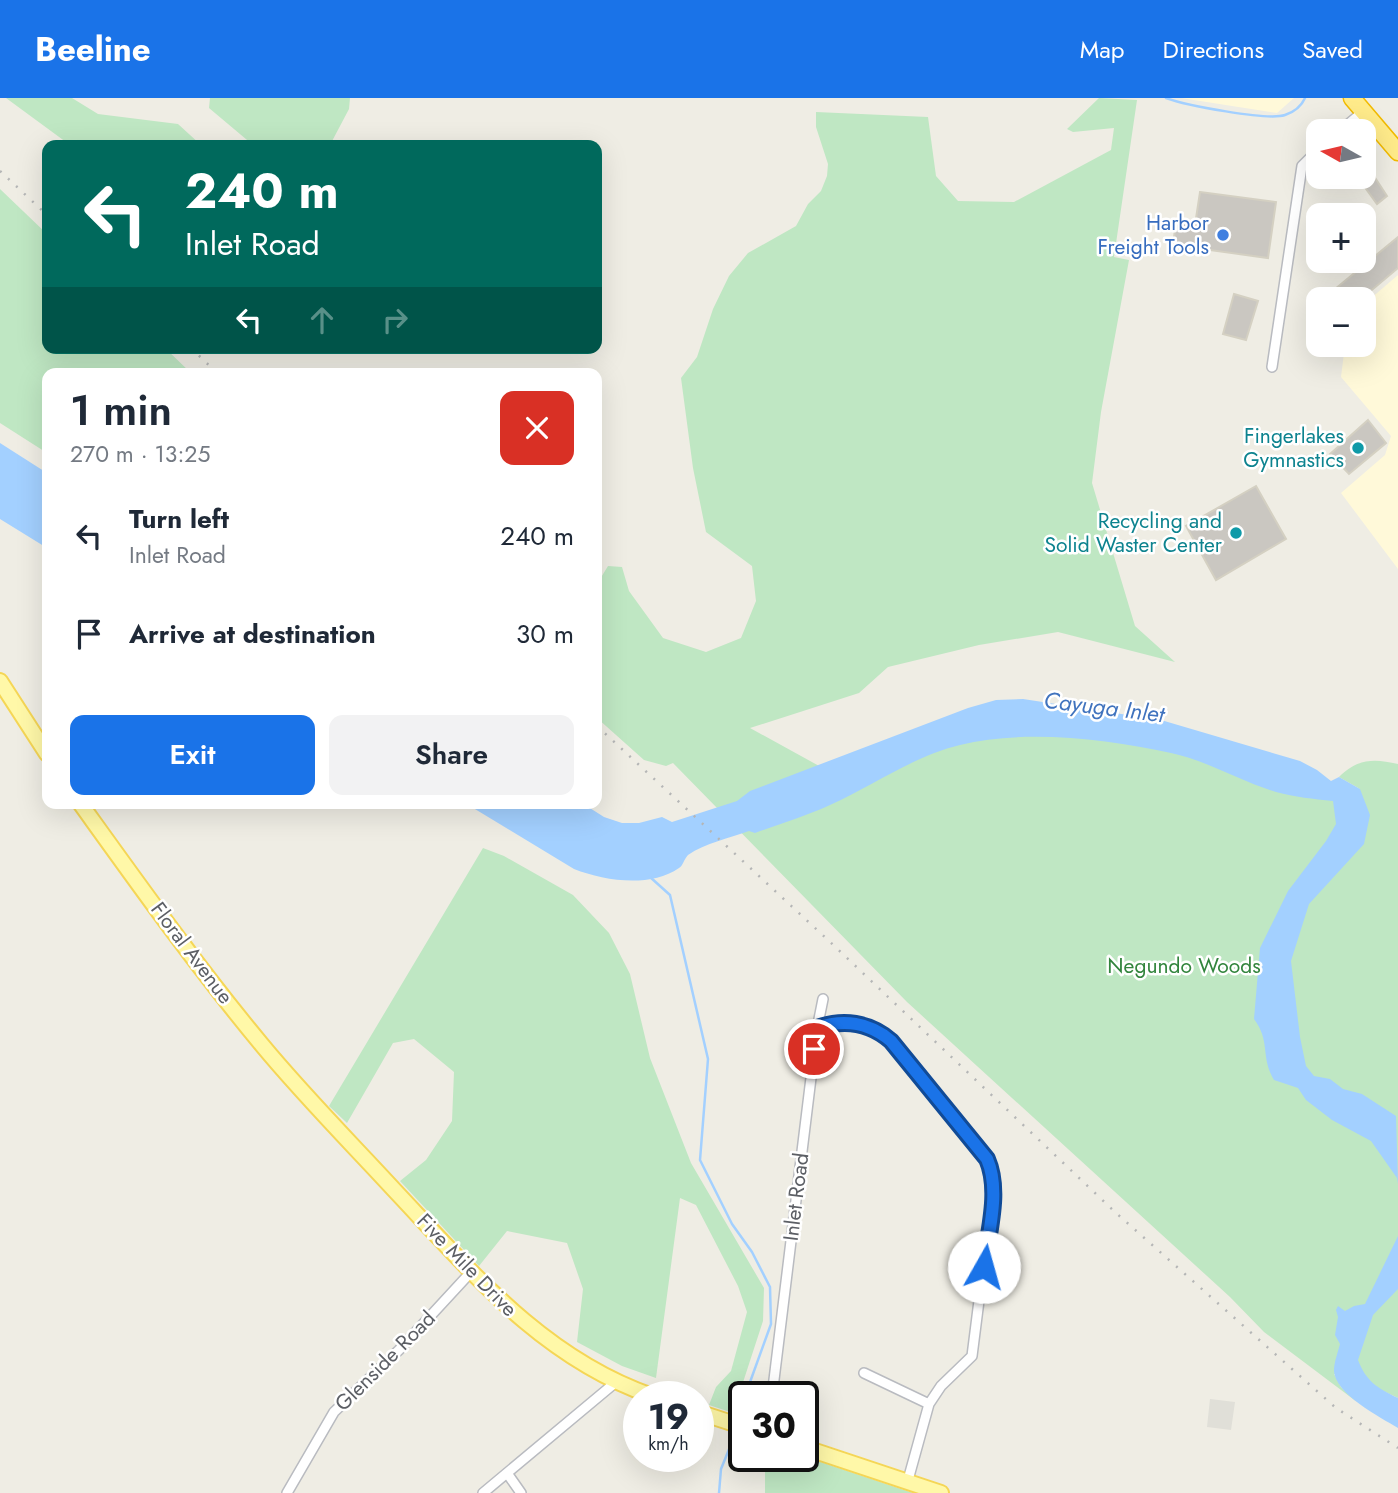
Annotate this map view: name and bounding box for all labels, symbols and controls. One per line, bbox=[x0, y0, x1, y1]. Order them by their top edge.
text: Beeline bbox=[35, 26, 151, 73]
text: Map bbox=[1080, 32, 1125, 67]
text: Directions bbox=[1163, 32, 1264, 67]
text: Saved bbox=[1302, 32, 1363, 67]
north arrow bbox=[1306, 119, 1376, 189]
map controls bbox=[1306, 119, 1376, 357]
text: 240 m bbox=[185, 156, 339, 226]
icon: left bbox=[70, 168, 161, 259]
button: + bbox=[1306, 203, 1376, 273]
place label: Harbor Freight Tools bbox=[1098, 208, 1210, 262]
text: Inlet Road bbox=[185, 221, 320, 267]
marker: Harbor Freight Tools bbox=[1215, 227, 1231, 243]
button: − bbox=[1306, 287, 1376, 357]
icon: left bbox=[230, 301, 268, 339]
icon: ahead bbox=[303, 301, 341, 339]
icon: right bbox=[376, 301, 414, 339]
text: 1 min bbox=[70, 380, 172, 441]
button: close bbox=[500, 391, 574, 465]
place label: Fingerlakes Gymnastics bbox=[1243, 421, 1344, 475]
text: 270 m · 13:25 bbox=[70, 437, 210, 471]
marker: Fingerlakes Gymnastics bbox=[1350, 440, 1366, 456]
text: Turn left bbox=[129, 500, 229, 538]
place label: Recycling and Solid Waster Center bbox=[1045, 506, 1223, 560]
icon: left bbox=[70, 517, 108, 555]
text: 240 m bbox=[500, 517, 574, 555]
marker: Recycling and Solid Waster Center bbox=[1228, 525, 1244, 541]
text: Inlet Road bbox=[129, 538, 226, 572]
icon: arrive bbox=[70, 615, 108, 653]
text: Arrive at destination bbox=[129, 615, 376, 653]
text: 30 m bbox=[516, 615, 574, 653]
water label: Cayuga Inlet bbox=[1042, 683, 1168, 731]
button: Exit bbox=[70, 715, 315, 795]
button: Share bbox=[329, 715, 574, 795]
street label: Floral Avenue bbox=[144, 896, 240, 1010]
park label: Negundo Woods bbox=[1107, 951, 1261, 981]
pin bbox=[784, 1019, 844, 1079]
icon: arrive bbox=[795, 1030, 833, 1068]
street label: Inlet Road bbox=[776, 1151, 816, 1243]
street label: Five Mile Drive bbox=[410, 1207, 524, 1323]
position arrow bbox=[947, 1230, 1021, 1304]
street label: Glenside Road bbox=[328, 1304, 442, 1418]
speed limit sign: 30 bbox=[728, 1381, 819, 1472]
text: 19 bbox=[648, 1392, 689, 1442]
text: km/h bbox=[648, 1431, 689, 1457]

